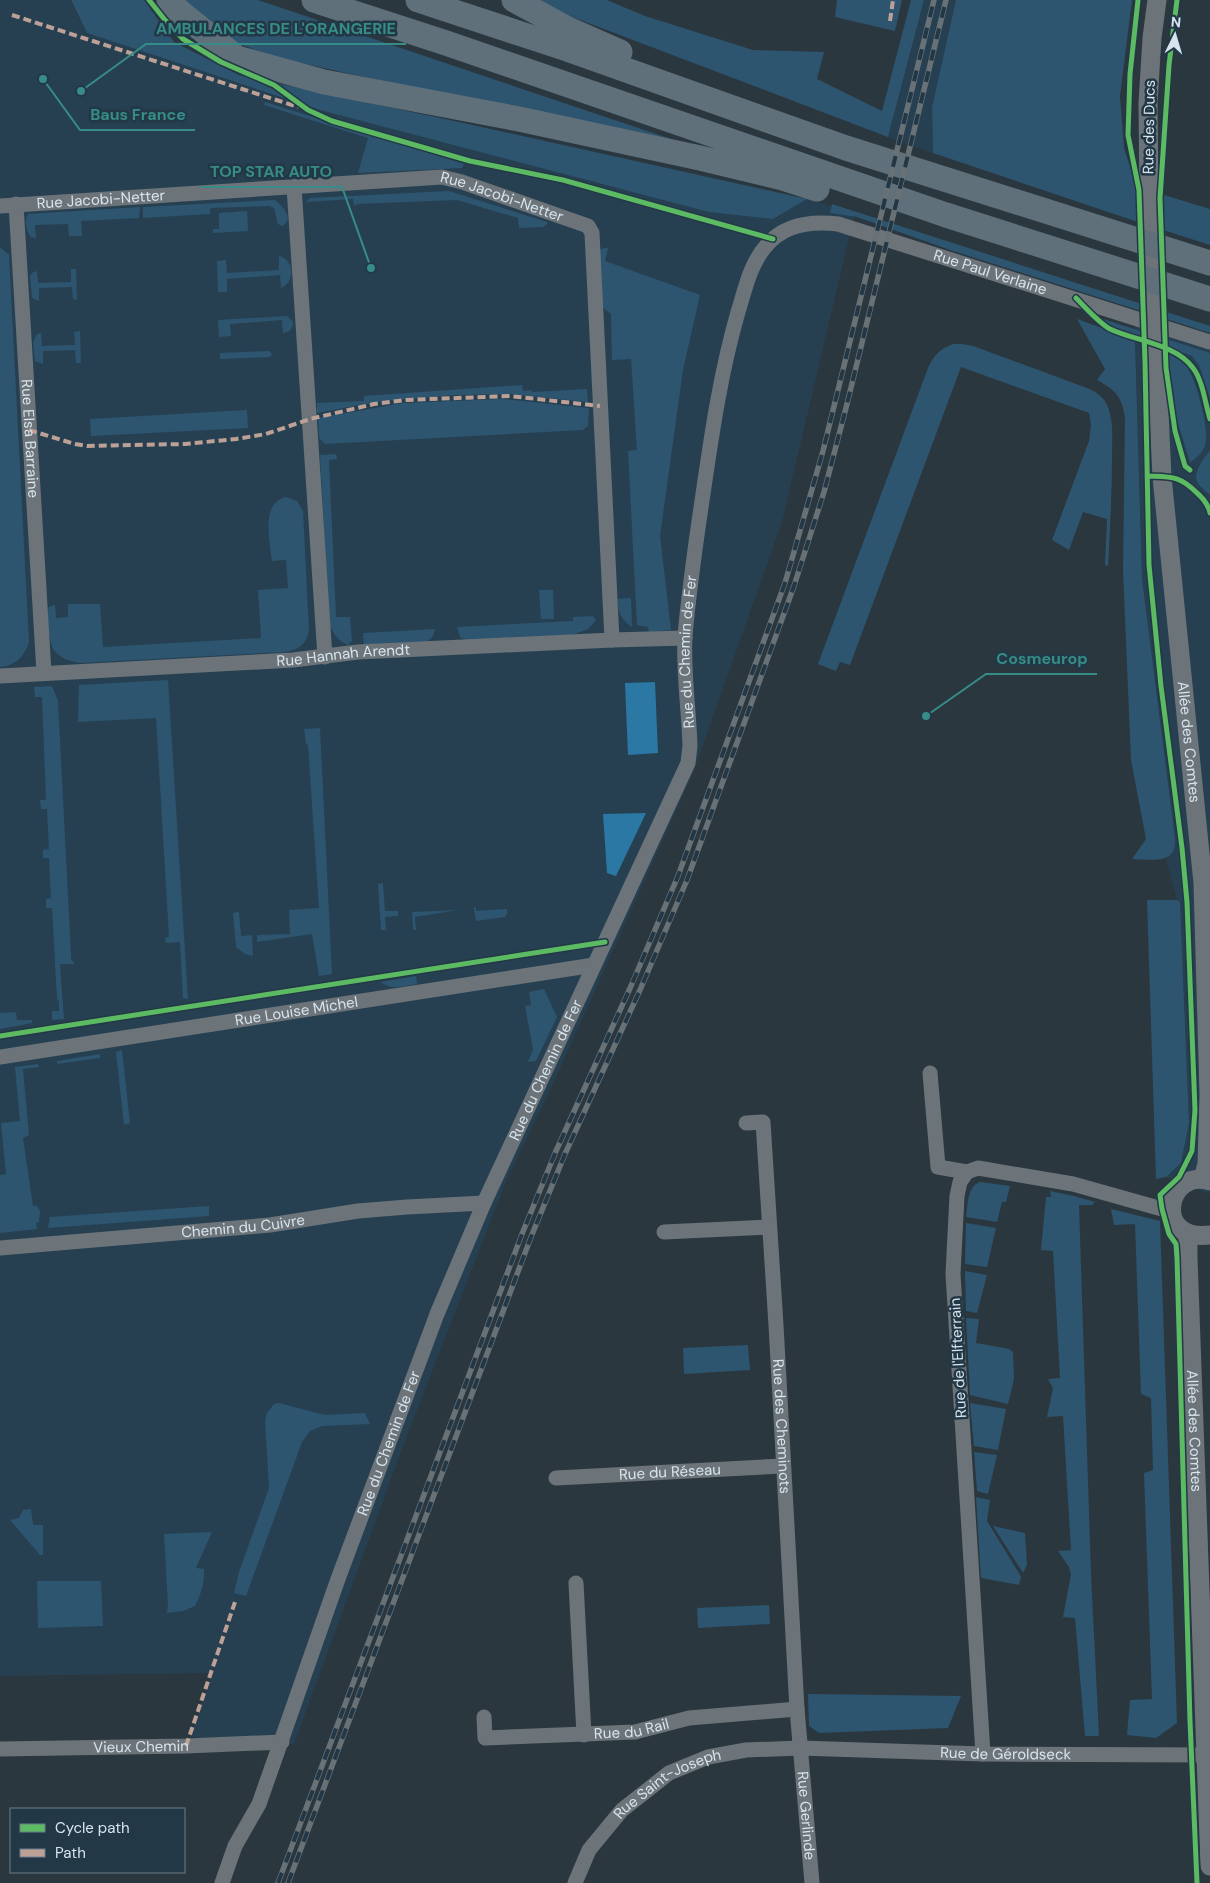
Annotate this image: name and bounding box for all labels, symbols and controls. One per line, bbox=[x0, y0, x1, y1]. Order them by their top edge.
north arrow bbox=[1150, 10, 1200, 60]
callout: AMBULANCES DE L'ORANGERIE bbox=[146, 13, 406, 44]
text: N bbox=[1170, 13, 1182, 31]
text: AMBULANCES DE L'ORANGERIE bbox=[156, 18, 396, 39]
street label: Rue des Ducs bbox=[1138, 80, 1160, 174]
callout: Baus France bbox=[80, 99, 195, 130]
text: Baus France bbox=[90, 104, 186, 125]
callout: TOP STAR AUTO bbox=[200, 156, 342, 187]
text: TOP STAR AUTO bbox=[210, 161, 332, 182]
street label: Rue Jacobi-Netter bbox=[438, 167, 567, 227]
street label: Rue Jacobi-Netter bbox=[36, 185, 166, 214]
street label: Rue Paul Verlaine bbox=[931, 245, 1049, 300]
street label: Rue Elsa Barraine bbox=[16, 379, 44, 499]
street label: Rue du Chemin de Fer bbox=[675, 574, 702, 729]
street label: Rue Hannah Arendt bbox=[276, 640, 411, 671]
callout: Cosmeurop bbox=[986, 643, 1097, 674]
text: Cosmeurop bbox=[996, 648, 1088, 669]
street label: Allée des Comtes bbox=[1173, 680, 1205, 804]
street label: Rue Louise Michel bbox=[234, 992, 359, 1030]
street label: Rue du Chemin de Fer bbox=[504, 996, 587, 1144]
street label: Chemin du Cuivre bbox=[180, 1210, 306, 1243]
street label: Rue de l'Elfterrain bbox=[945, 1297, 971, 1419]
street label: Rue des Cheminots bbox=[768, 1358, 795, 1494]
street label: Rue du Chemin de Fer bbox=[353, 1367, 425, 1519]
street label: Allée des Comtes bbox=[1182, 1370, 1206, 1492]
street label: Rue du Réseau bbox=[618, 1459, 721, 1485]
street label: Rue du Rail bbox=[594, 1714, 671, 1744]
street label: Vieux Chemin bbox=[93, 1736, 189, 1757]
street label: Rue de Géroldseck bbox=[940, 1743, 1072, 1764]
street label: Rue Saint-Joseph bbox=[609, 1745, 723, 1823]
street label: Rue Gerlinde bbox=[792, 1770, 820, 1861]
legend bbox=[10, 1808, 185, 1873]
text: Cycle path bbox=[55, 1818, 130, 1838]
text: Path bbox=[55, 1843, 86, 1863]

